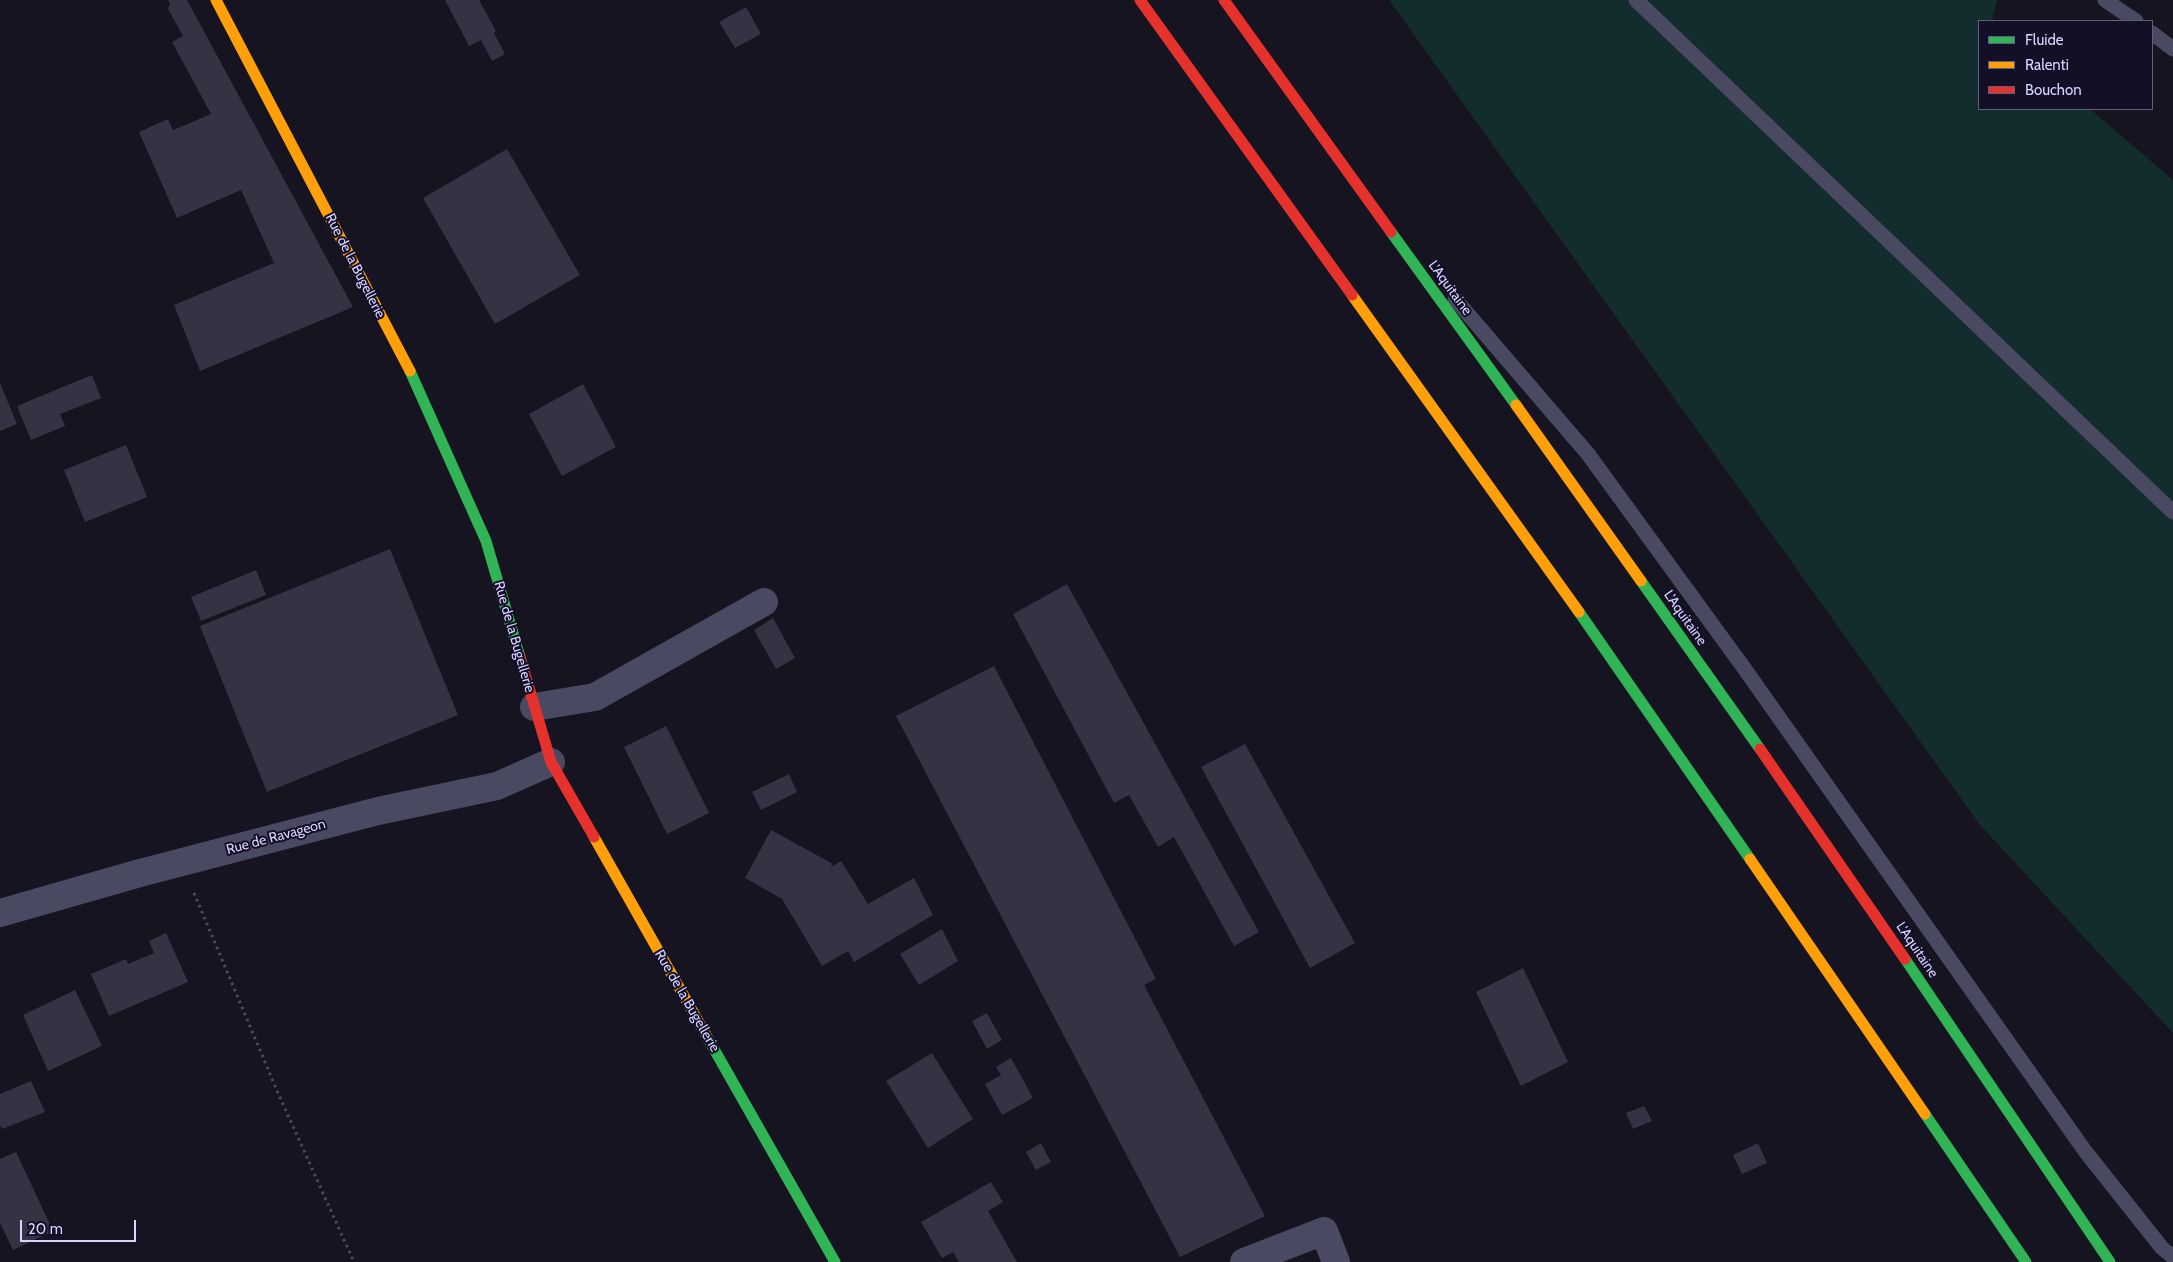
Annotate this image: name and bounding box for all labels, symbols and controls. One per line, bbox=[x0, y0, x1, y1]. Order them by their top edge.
legend bbox=[1978, 20, 2153, 110]
text: Fluide bbox=[2025, 31, 2063, 49]
text: Ralenti bbox=[2025, 56, 2069, 74]
text: Bouchon bbox=[2025, 81, 2082, 99]
street label: Rue de la Bugellerie bbox=[321, 211, 389, 321]
street label: L'Aquitaine bbox=[1425, 257, 1475, 319]
street label: Rue de la Bugellerie bbox=[490, 579, 538, 695]
street label: L'Aquitaine bbox=[1660, 587, 1710, 649]
street label: Rue de Ravageon bbox=[225, 816, 327, 858]
street label: L'Aquitaine bbox=[1892, 919, 1942, 981]
street label: Rue de la Bugellerie bbox=[651, 947, 723, 1055]
scale bar bbox=[22, 1210, 139, 1242]
text: 20 m bbox=[28, 1220, 63, 1238]

